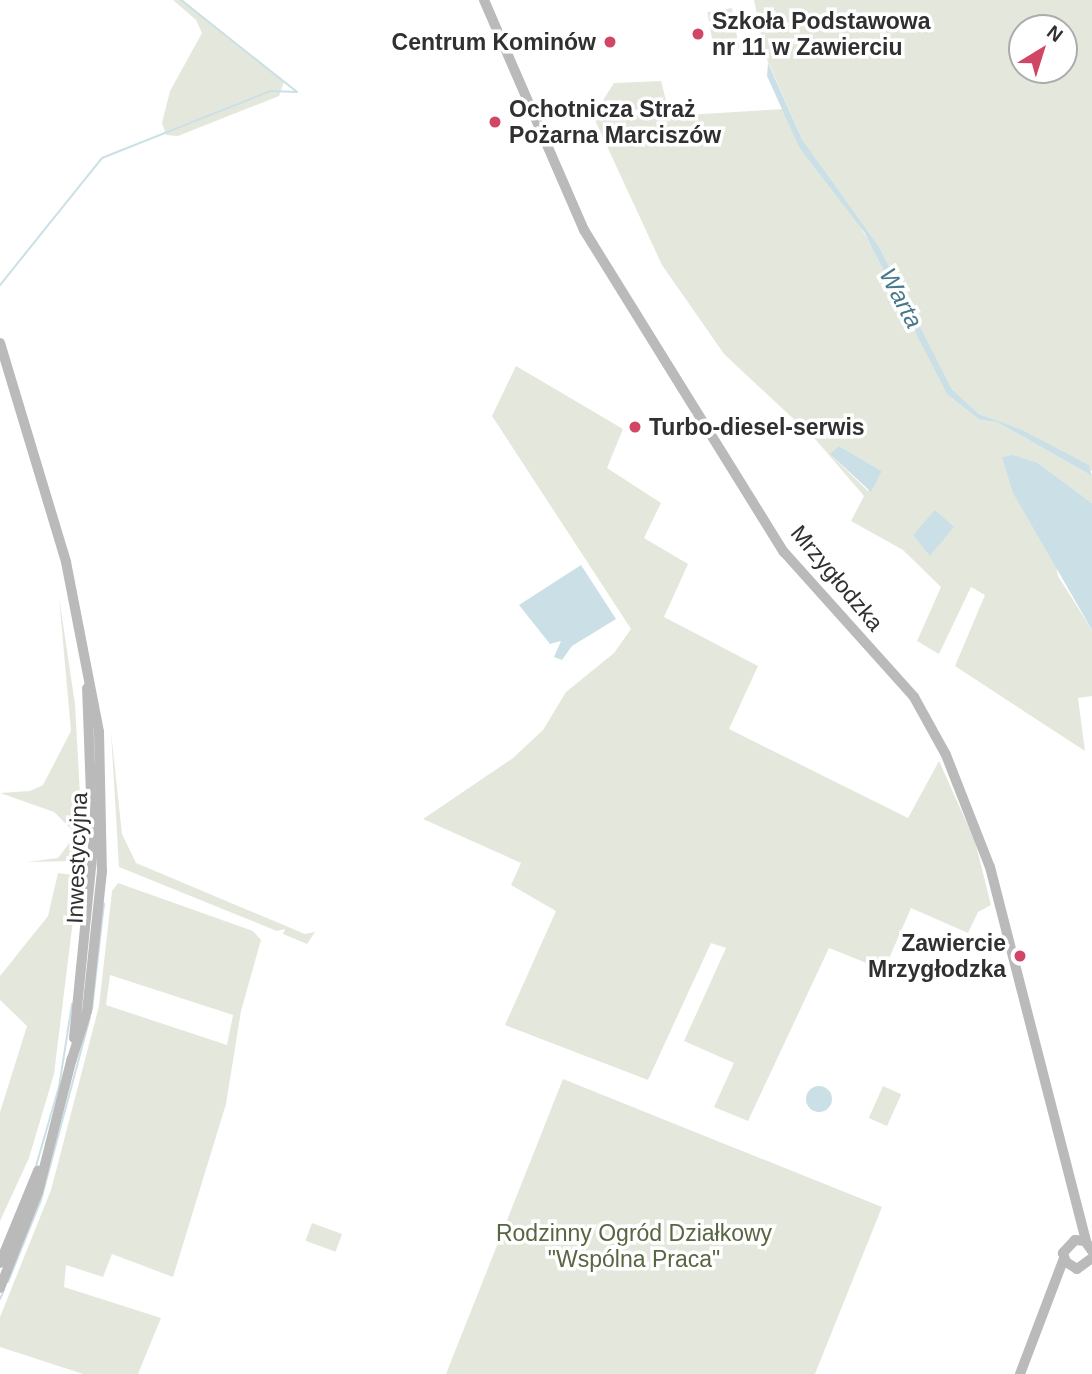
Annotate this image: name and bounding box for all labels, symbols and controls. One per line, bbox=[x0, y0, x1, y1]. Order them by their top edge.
place label: Szkoła Podstawowa nr 11 w Zawierciu bbox=[712, 7, 931, 61]
north arrow bbox=[1008, 14, 1078, 84]
text: N bbox=[1043, 21, 1067, 46]
marker: Szkoła Podstawowa nr 11 w Zawierciu bbox=[690, 26, 706, 42]
place label: Centrum Kominów bbox=[392, 28, 596, 56]
marker: Centrum Kominów bbox=[602, 34, 618, 50]
place label: Ochotnicza Straż Pożarna Marciszów bbox=[509, 95, 721, 149]
marker: Ochotnicza Straż Pożarna Marciszów bbox=[487, 114, 503, 130]
water label: Warta bbox=[873, 263, 929, 333]
place label: Turbo-diesel-serwis bbox=[649, 413, 865, 441]
marker: Turbo-diesel-serwis bbox=[627, 419, 643, 435]
street label: Mrzygłodzka bbox=[785, 520, 889, 636]
street label: Inwestycyjna bbox=[61, 792, 93, 924]
place label: Zawiercie Mrzygłodzka bbox=[868, 929, 1006, 983]
marker: Zawiercie Mrzygłodzka bbox=[1012, 948, 1028, 964]
park label: Rodzinny Ogród Działkowy "Wspólna Praca" bbox=[496, 1219, 772, 1273]

